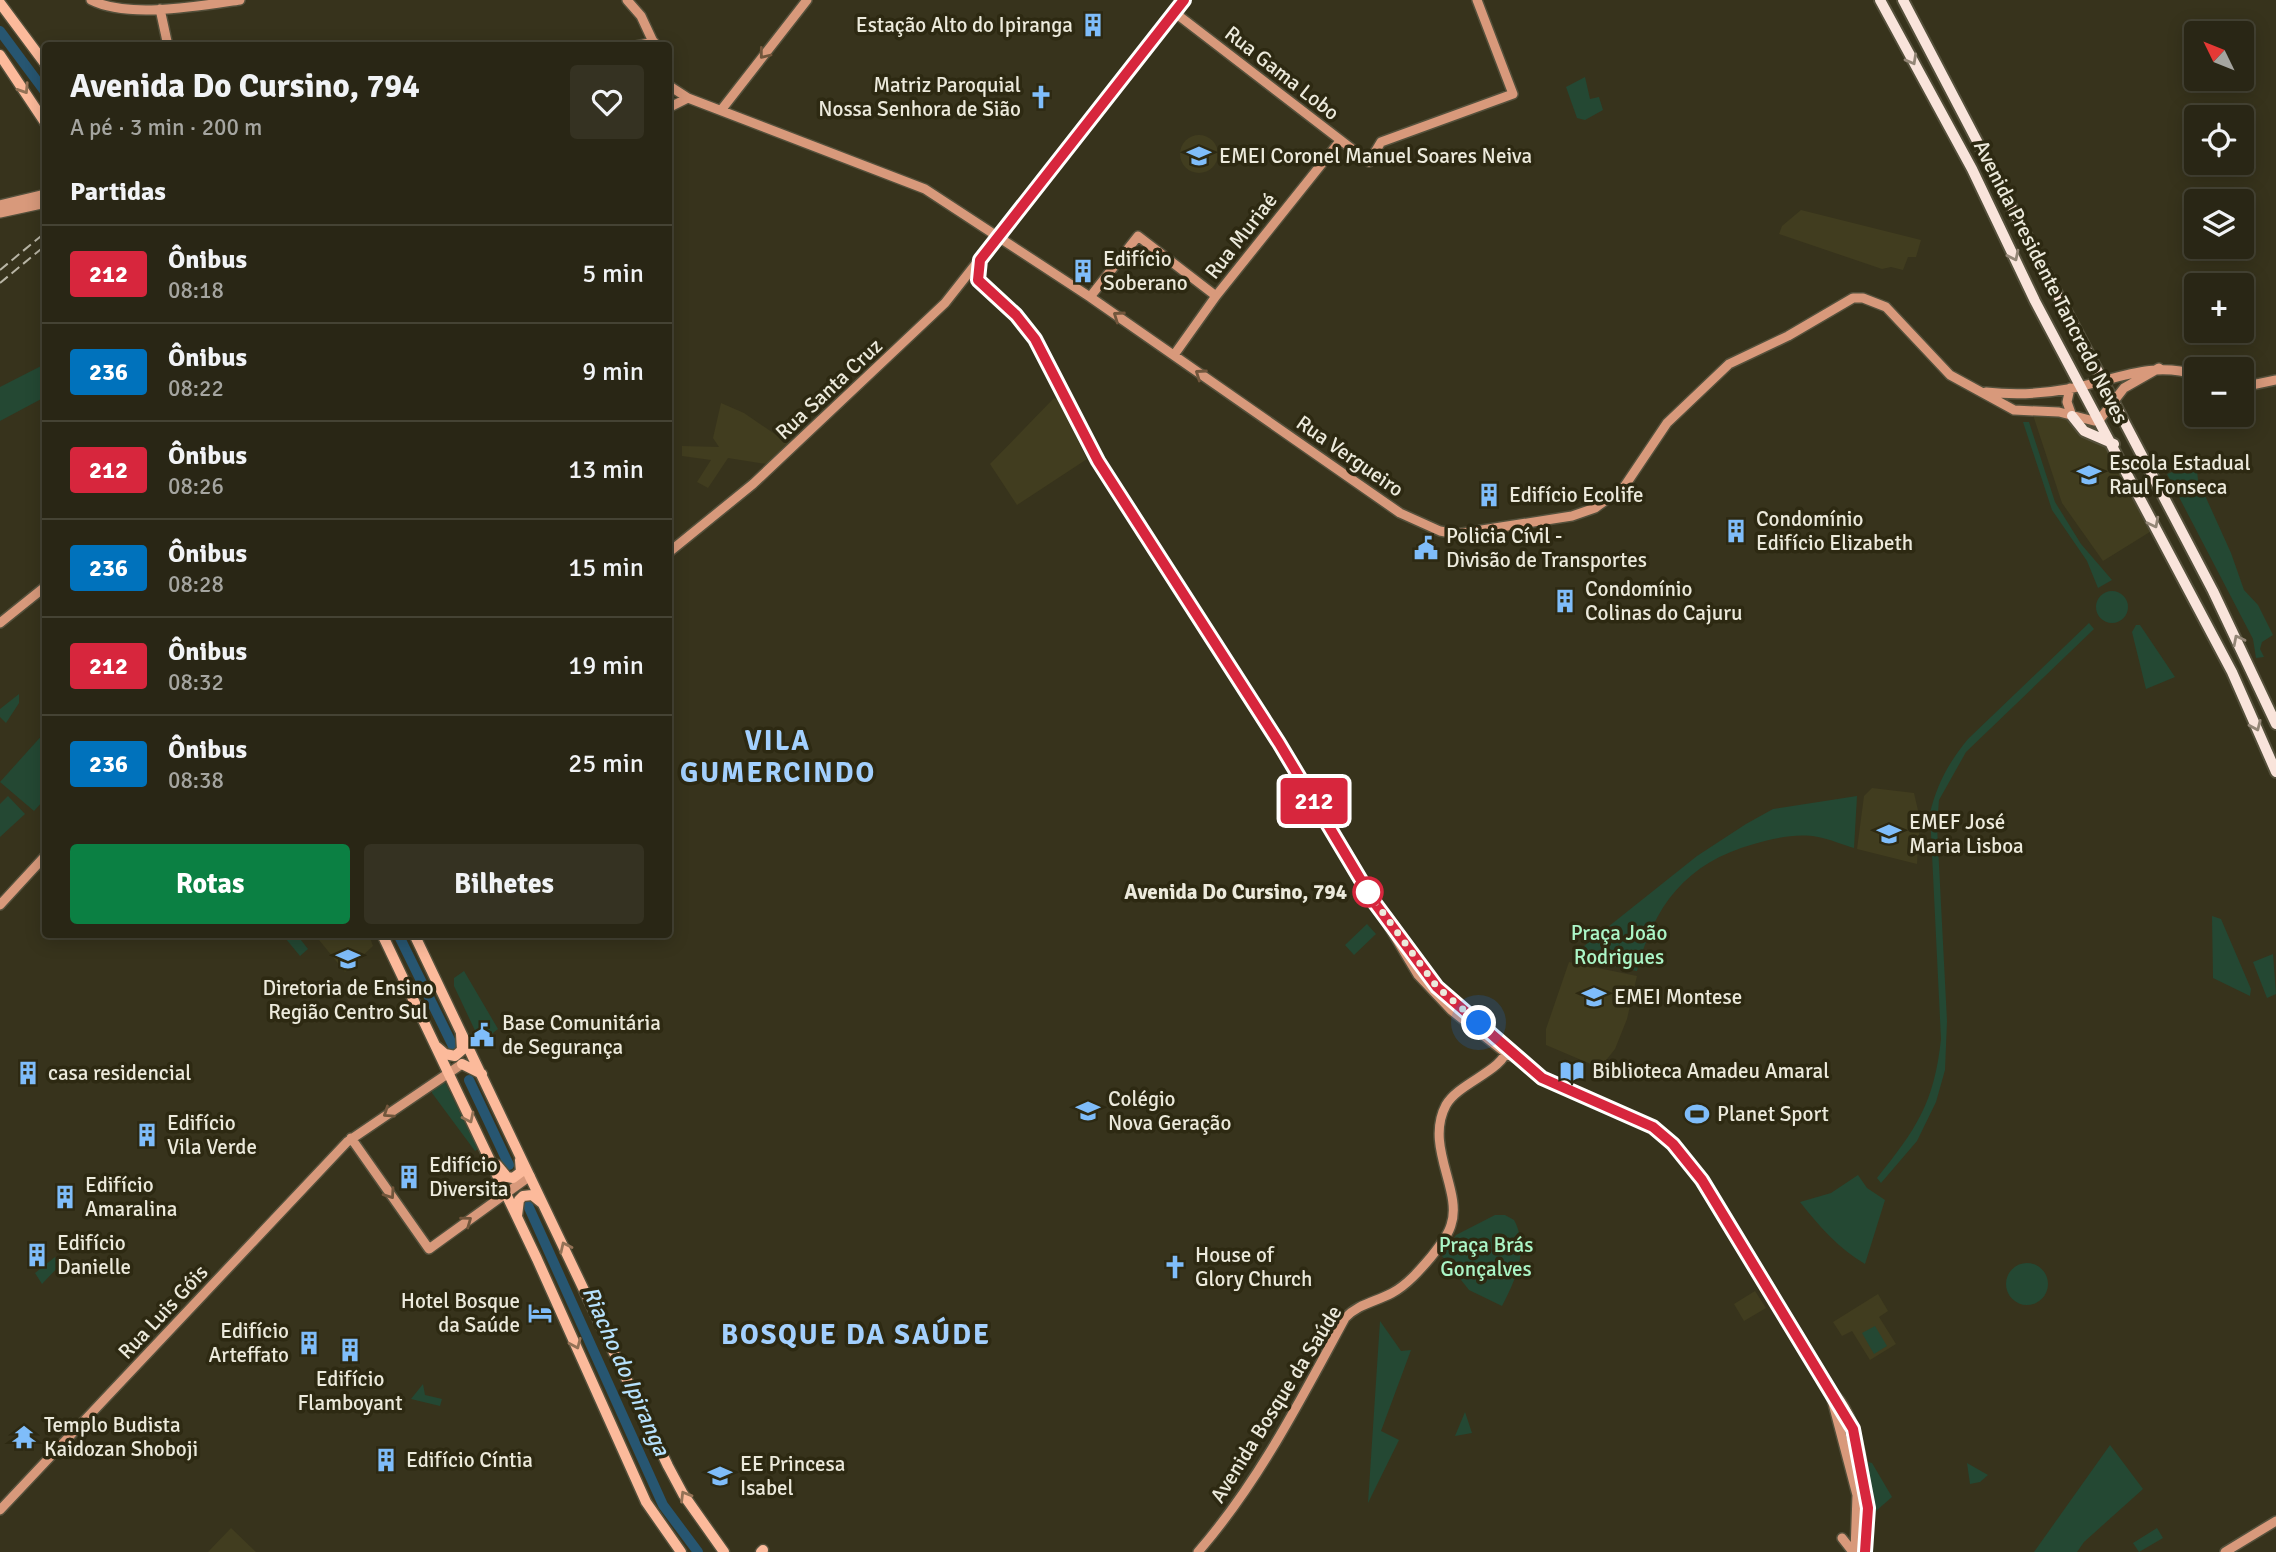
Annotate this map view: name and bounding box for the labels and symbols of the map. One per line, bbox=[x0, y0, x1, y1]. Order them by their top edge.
building icon: Estação Alto do Ipiranga bbox=[1079, 11, 1107, 39]
place label: Estação Alto do Ipiranga bbox=[856, 12, 1073, 38]
street label: Rua Gama Lobo bbox=[1219, 20, 1345, 126]
north arrow bbox=[2184, 21, 2254, 91]
one-way arrow bbox=[760, 46, 773, 58]
one-way arrow bbox=[1904, 53, 1917, 65]
place label: Matriz Paroquial Nossa Senhora de Sião bbox=[818, 72, 1021, 122]
one-way arrow bbox=[16, 81, 29, 94]
church icon: Matriz Paroquial Nossa Senhora de Sião bbox=[1027, 83, 1055, 111]
street label: Avenida Presidente Tancredo Neves bbox=[1968, 136, 2134, 428]
school or university icon: EMEI Coronel Manuel Soares Neiva bbox=[1185, 142, 1213, 170]
place label: EMEI Coronel Manuel Soares Neiva bbox=[1219, 143, 1532, 169]
street label: Rua Muriaé bbox=[1199, 188, 1283, 284]
place label: Edifício Soberano bbox=[1103, 246, 1188, 296]
one-way arrow bbox=[2006, 249, 2020, 261]
building icon: Edifício Soberano bbox=[1069, 257, 1097, 285]
one-way arrow bbox=[1113, 312, 1126, 324]
street label: Rua Santa Cruz bbox=[770, 333, 888, 445]
one-way arrow bbox=[1195, 370, 1208, 382]
street label: Rua Vergueiro bbox=[1291, 410, 1409, 502]
place label: Escola Estadual Raul Fonseca bbox=[2109, 450, 2251, 500]
school or university icon: Escola Estadual Raul Fonseca bbox=[2075, 461, 2103, 489]
building icon: Edifício Ecolife bbox=[1475, 481, 1503, 509]
place label: Edifício Ecolife bbox=[1509, 482, 1644, 508]
place label: Condomínio Edifício Elizabeth bbox=[1756, 506, 1913, 556]
one-way arrow bbox=[2146, 516, 2160, 528]
building icon: Condomínio Edifício Elizabeth bbox=[1722, 517, 1750, 545]
place label: Policia Cívil - Divisão de Transportes bbox=[1446, 523, 1647, 573]
public building icon: Policia Cívil - Divisão de Transportes bbox=[1412, 534, 1440, 562]
place label: Condomínio Colinas do Cajuru bbox=[1585, 576, 1743, 626]
building icon: Condomínio Colinas do Cajuru bbox=[1551, 587, 1579, 615]
one-way arrow bbox=[2232, 635, 2246, 647]
one-way arrow bbox=[2248, 719, 2262, 732]
district label: VILA GUMERCINDO bbox=[680, 724, 876, 790]
line badge: 212 bbox=[1274, 778, 1354, 824]
place label: EMEF José Maria Lisboa bbox=[1909, 809, 2024, 859]
school or university icon: EMEF José Maria Lisboa bbox=[1875, 820, 1903, 848]
marker: Avenida Do Cursino, 794 bbox=[1353, 877, 1383, 907]
place label: Avenida Do Cursino, 794 bbox=[1124, 879, 1347, 905]
park label: Praça João Rodrigues bbox=[1571, 920, 1667, 970]
school or university icon: Diretoria de Ensino Região Centro Sul bbox=[334, 945, 362, 973]
place label: Diretoria de Ensino Região Centro Sul bbox=[262, 975, 434, 1025]
school or university icon: EMEI Montese bbox=[1580, 983, 1608, 1011]
place label: EMEI Montese bbox=[1614, 984, 1742, 1010]
your location bbox=[1461, 1005, 1496, 1040]
place label: Base Comunitária de Segurança bbox=[502, 1010, 661, 1060]
public building icon: Base Comunitária de Segurança bbox=[468, 1021, 496, 1049]
library icon: Biblioteca Amadeu Amaral bbox=[1558, 1057, 1586, 1085]
place label: Biblioteca Amadeu Amaral bbox=[1592, 1058, 1829, 1084]
building icon: casa residencial bbox=[14, 1059, 42, 1087]
place label: casa residencial bbox=[48, 1060, 191, 1086]
place label: Colégio Nova Geração bbox=[1108, 1086, 1231, 1136]
school or university icon: Colégio Nova Geração bbox=[1074, 1097, 1102, 1125]
sports icon: Planet Sport bbox=[1683, 1100, 1711, 1128]
place label: Planet Sport bbox=[1717, 1101, 1829, 1127]
one-way arrow bbox=[382, 1105, 395, 1118]
place label: Edifício Vila Verde bbox=[167, 1110, 257, 1160]
one-way arrow bbox=[461, 1111, 475, 1123]
building icon: Edifício Vila Verde bbox=[133, 1121, 161, 1149]
place label: Edifício Diversita bbox=[429, 1152, 508, 1202]
building icon: Edifício Diversita bbox=[395, 1163, 423, 1191]
place label: Edifício Amaralina bbox=[85, 1172, 177, 1222]
building icon: Edifício Amaralina bbox=[51, 1183, 79, 1211]
one-way arrow bbox=[382, 1186, 394, 1199]
one-way arrow bbox=[459, 1217, 472, 1230]
place label: Edifício Danielle bbox=[57, 1230, 131, 1280]
park label: Praça Brás Gonçalves bbox=[1439, 1232, 1533, 1282]
building icon: Edifício Danielle bbox=[23, 1241, 51, 1269]
one-way arrow bbox=[559, 1242, 573, 1255]
place label: House of Glory Church bbox=[1195, 1242, 1312, 1292]
church icon: House of Glory Church bbox=[1161, 1253, 1189, 1281]
street label: Rua Luis Góis bbox=[113, 1259, 213, 1365]
water label: Riacho do Ipiranga bbox=[576, 1282, 677, 1462]
place label: Hotel Bosque da Saúde bbox=[401, 1288, 520, 1338]
hotel icon: Hotel Bosque da Saúde bbox=[526, 1299, 554, 1327]
street label: Avenida Bosque da Saúde bbox=[1205, 1300, 1347, 1508]
district label: BOSQUE DA SAÚDE bbox=[721, 1316, 991, 1352]
place label: Edifício Arteffato bbox=[208, 1318, 289, 1368]
building icon: Edifício Arteffato bbox=[295, 1329, 323, 1357]
building icon: Edifício Flamboyant bbox=[336, 1336, 364, 1364]
one-way arrow bbox=[568, 1337, 582, 1350]
place label: Edifício Flamboyant bbox=[297, 1366, 403, 1416]
place label: Templo Budista Kaidozan Shoboji bbox=[44, 1412, 198, 1462]
temple icon: Templo Budista Kaidozan Shoboji bbox=[10, 1423, 38, 1451]
building icon: Edifício Cíntia bbox=[372, 1446, 400, 1474]
place label: Edifício Cíntia bbox=[406, 1447, 533, 1473]
place label: EE Princesa Isabel bbox=[740, 1451, 845, 1501]
school or university icon: EE Princesa Isabel bbox=[706, 1462, 734, 1490]
one-way arrow bbox=[680, 1491, 693, 1504]

